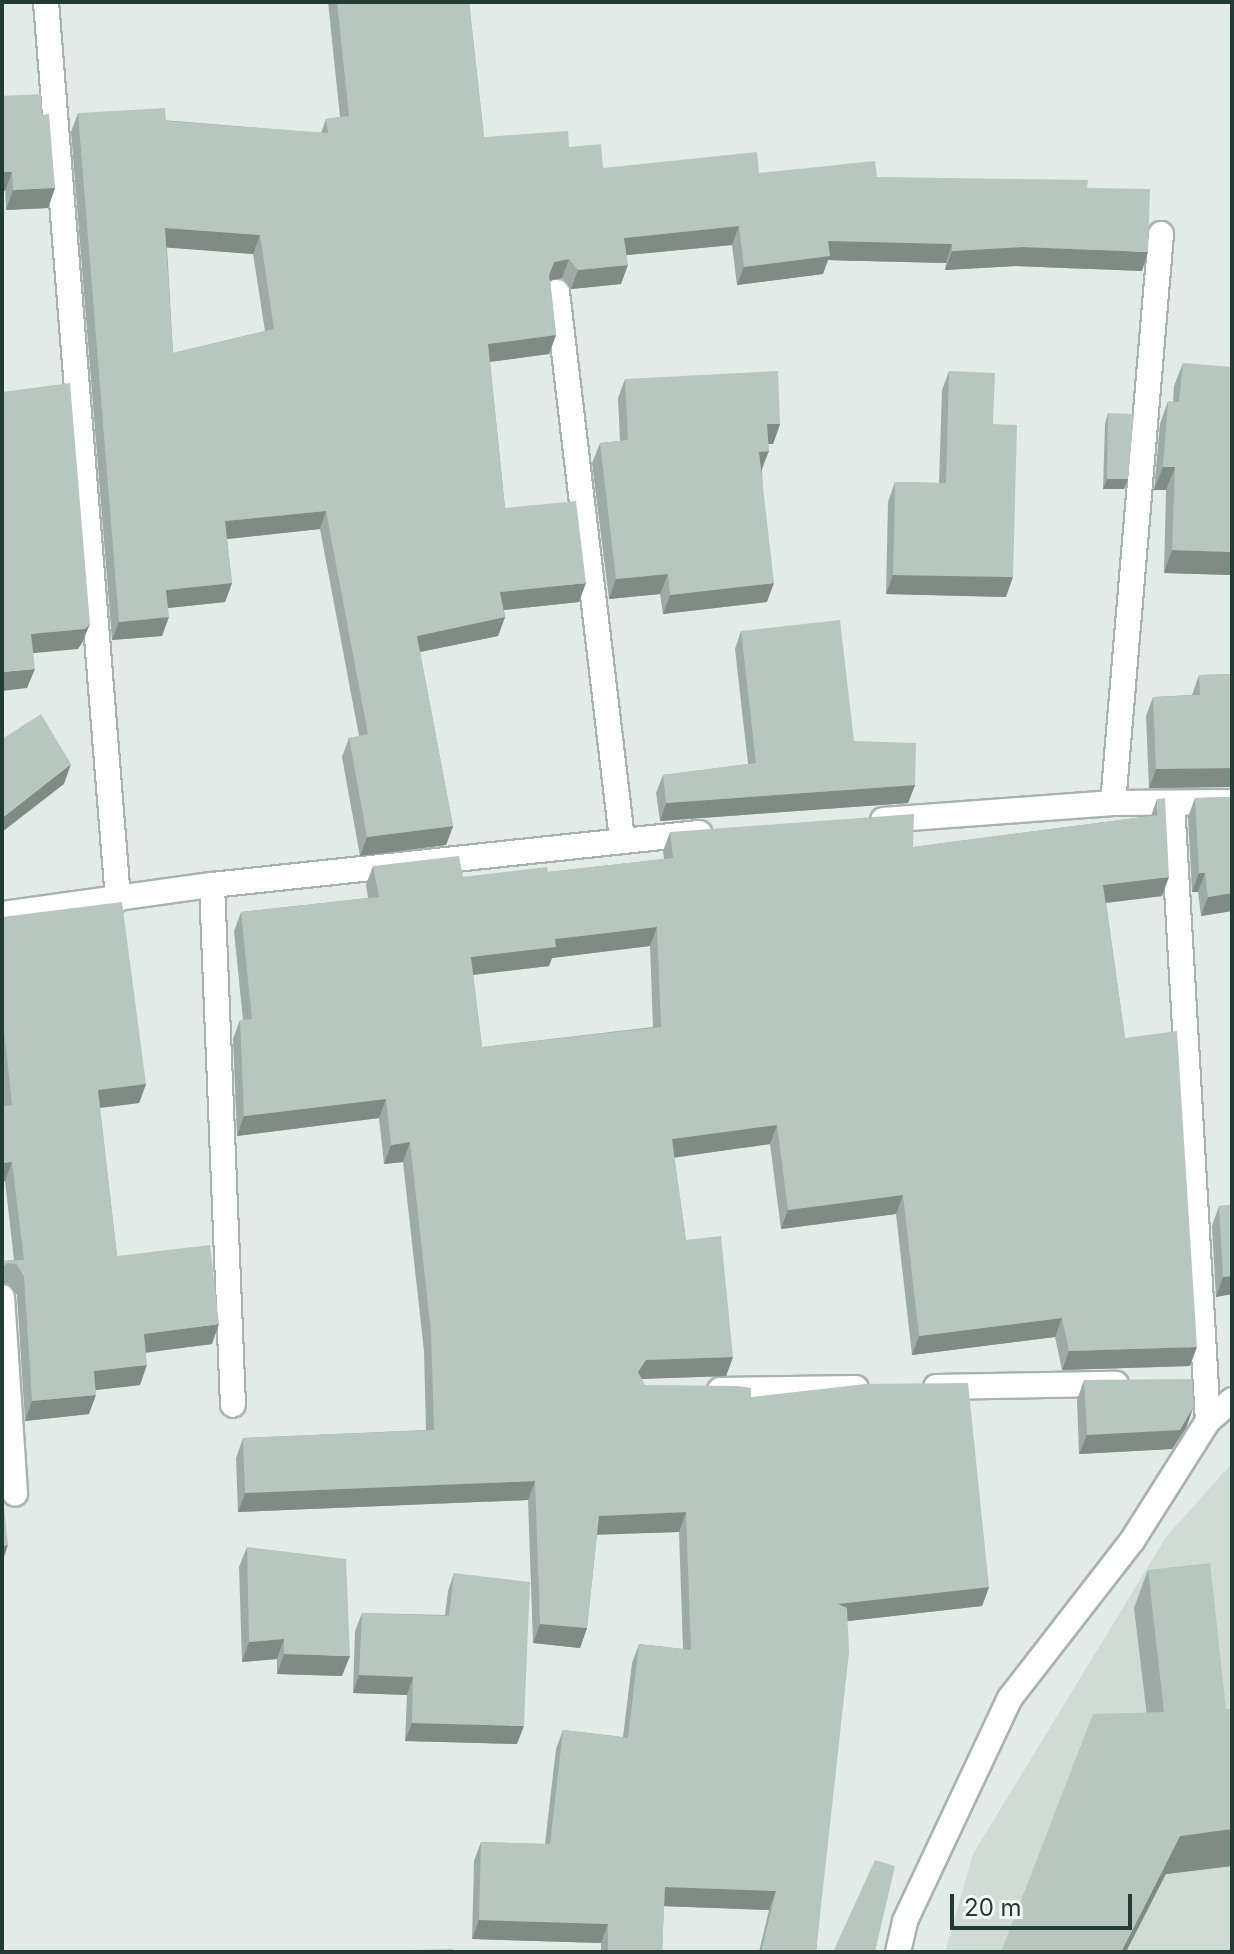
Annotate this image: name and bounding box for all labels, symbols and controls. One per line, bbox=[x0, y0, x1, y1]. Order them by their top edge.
scale bar bbox=[954, 1878, 1136, 1928]
text: 20 m bbox=[964, 1893, 1022, 1922]

